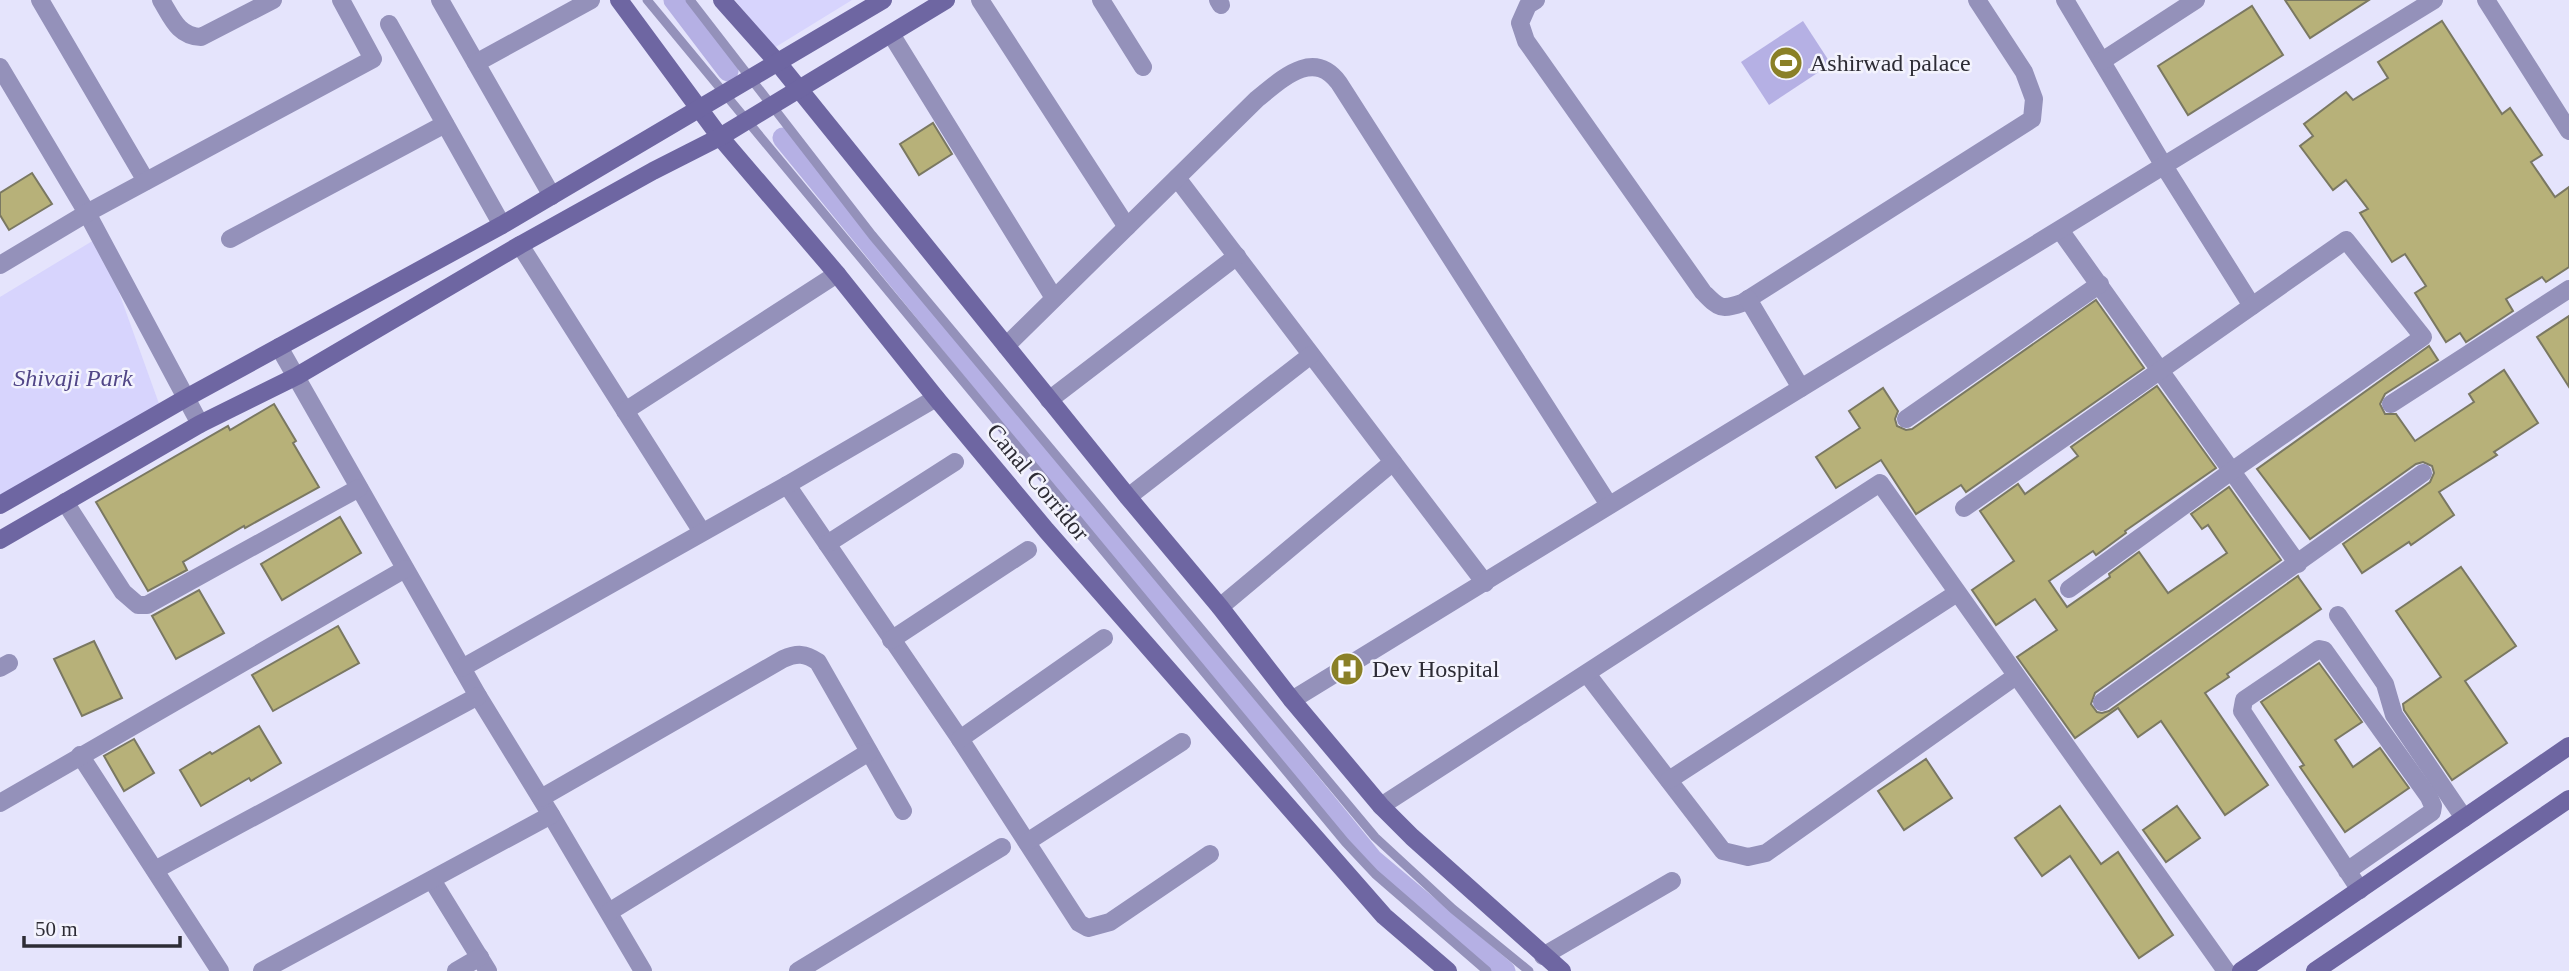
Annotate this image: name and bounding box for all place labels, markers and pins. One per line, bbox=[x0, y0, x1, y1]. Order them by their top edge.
sports icon: Ashirwad palace bbox=[1767, 44, 1805, 82]
place label: Ashirwad palace bbox=[1810, 50, 1971, 76]
hospital icon: Dev Hospital bbox=[1328, 650, 1366, 688]
place label: Dev Hospital bbox=[1372, 656, 1500, 682]

